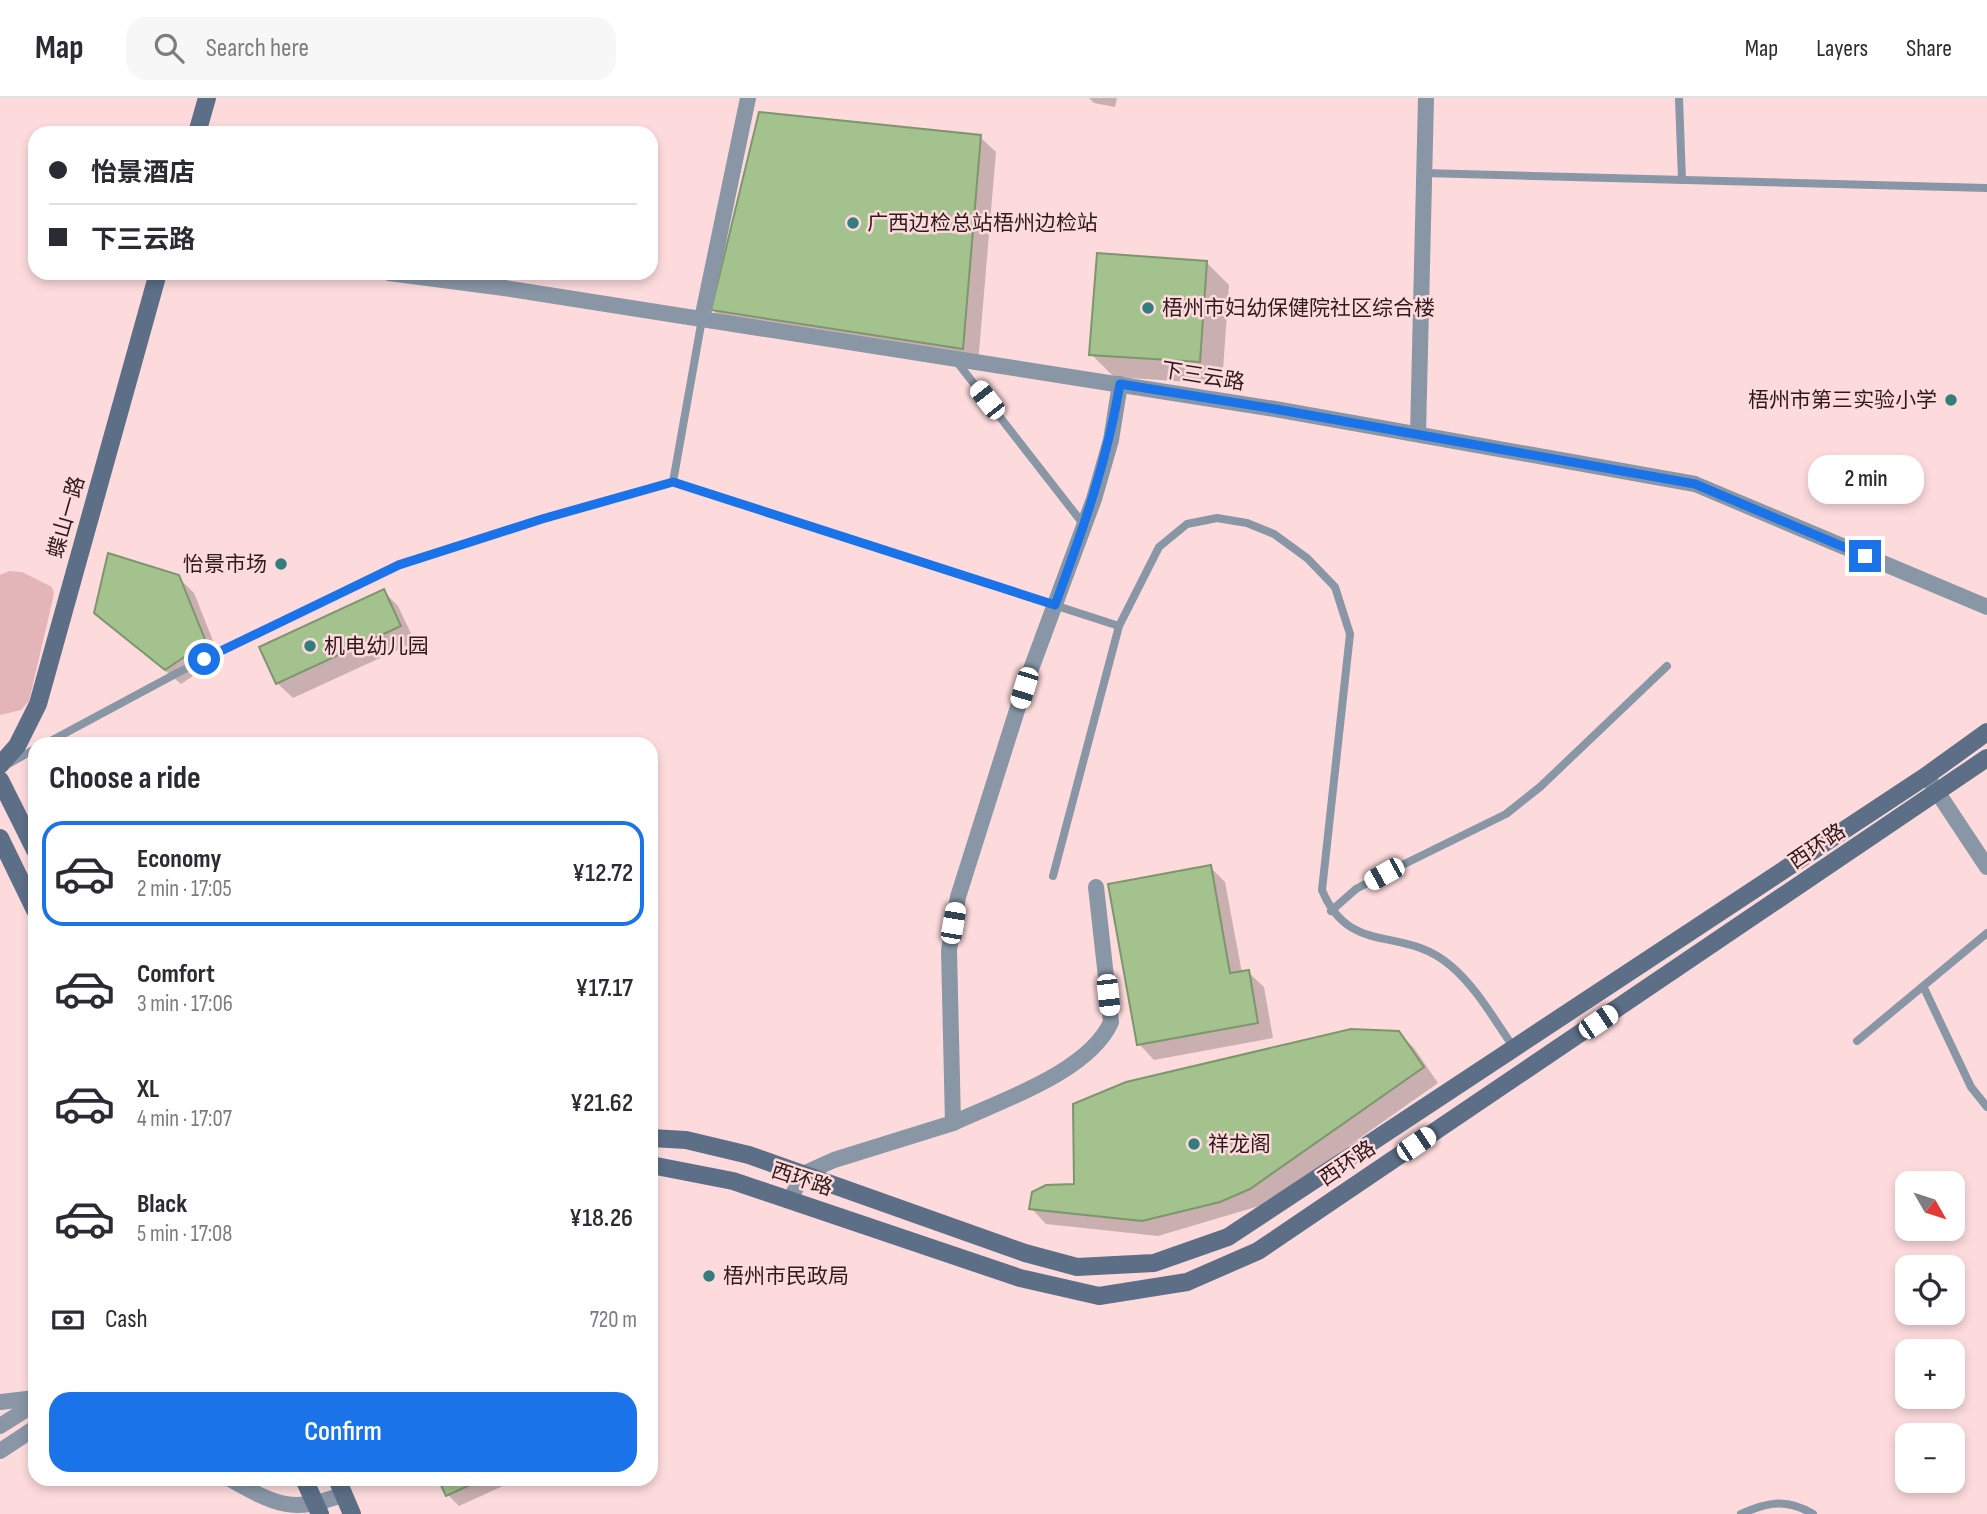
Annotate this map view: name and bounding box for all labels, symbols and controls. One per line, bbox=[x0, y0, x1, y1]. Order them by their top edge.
search box bbox=[126, 17, 616, 80]
text: Map bbox=[35, 28, 84, 68]
icon: search bbox=[150, 29, 188, 67]
text: Search here bbox=[206, 33, 309, 64]
text: Map bbox=[1745, 34, 1778, 63]
text: Layers bbox=[1816, 34, 1868, 63]
text: Share bbox=[1906, 34, 1952, 63]
text: 怡景酒店 bbox=[91, 158, 195, 189]
place label: 广西边检总站梧州边检站 bbox=[867, 211, 1098, 236]
marker: 广西边检总站梧州边检站 bbox=[845, 215, 861, 231]
text: 下三云路 bbox=[91, 225, 195, 256]
place label: 梧州市妇幼保健院社区综合楼 bbox=[1162, 296, 1435, 321]
marker: 梧州市妇幼保健院社区综合楼 bbox=[1140, 300, 1156, 316]
street label: 下三云路 bbox=[1159, 358, 1246, 395]
car bbox=[966, 377, 1009, 423]
place label: 梧州市第三实验小学 bbox=[1748, 388, 1937, 413]
marker: 梧州市第三实验小学 bbox=[1943, 392, 1959, 408]
callout: 2 min bbox=[1807, 454, 1923, 504]
text: 2 min bbox=[1844, 465, 1888, 493]
street label: 蝶山一路 bbox=[43, 473, 90, 561]
route end bbox=[1849, 540, 1881, 572]
place label: 怡景市场 bbox=[183, 552, 267, 577]
marker: 怡景市场 bbox=[273, 556, 289, 572]
place label: 机电幼儿园 bbox=[324, 634, 429, 659]
marker: 机电幼儿园 bbox=[302, 638, 318, 654]
route start bbox=[188, 643, 220, 675]
car bbox=[1008, 665, 1041, 711]
text: Choose a ride bbox=[49, 759, 201, 798]
street label: 西环路 bbox=[1784, 818, 1850, 874]
icon: car bbox=[53, 842, 116, 905]
text: Economy bbox=[137, 844, 221, 875]
car bbox=[1361, 855, 1408, 893]
text: ¥12.72 bbox=[572, 858, 633, 889]
text: 2 min · 17:05 bbox=[137, 875, 232, 903]
car bbox=[940, 900, 967, 946]
icon: car bbox=[53, 957, 116, 1020]
text: Comfort bbox=[137, 959, 215, 990]
text: ¥17.17 bbox=[575, 973, 633, 1004]
car bbox=[1096, 973, 1121, 1017]
text: 3 min · 17:06 bbox=[137, 990, 233, 1018]
car bbox=[1575, 1002, 1622, 1042]
icon: car bbox=[53, 1072, 116, 1135]
text: XL bbox=[137, 1074, 159, 1105]
text: ¥21.62 bbox=[570, 1088, 633, 1119]
text: 4 min · 17:07 bbox=[137, 1105, 232, 1133]
car bbox=[1393, 1124, 1440, 1164]
place label: 祥龙阁 bbox=[1208, 1132, 1271, 1157]
street label: 西环路 bbox=[1314, 1135, 1380, 1191]
marker: 祥龙阁 bbox=[1186, 1136, 1202, 1152]
street label: 西环路 bbox=[768, 1158, 836, 1201]
north arrow bbox=[1895, 1171, 1965, 1241]
map controls bbox=[1895, 1171, 1965, 1493]
icon: car bbox=[53, 1187, 116, 1250]
text: Black bbox=[137, 1189, 187, 1220]
text: ¥18.26 bbox=[569, 1203, 633, 1234]
text: 5 min · 17:08 bbox=[137, 1220, 232, 1248]
button: locate bbox=[1895, 1255, 1965, 1325]
place label: 梧州市民政局 bbox=[723, 1264, 849, 1289]
marker: 梧州市民政局 bbox=[701, 1268, 717, 1284]
icon: cash bbox=[49, 1301, 87, 1339]
text: Cash bbox=[105, 1304, 148, 1335]
text: 720 m bbox=[590, 1306, 637, 1334]
button: + bbox=[1895, 1339, 1965, 1409]
button: Confirm bbox=[49, 1392, 637, 1472]
button: − bbox=[1895, 1423, 1965, 1493]

